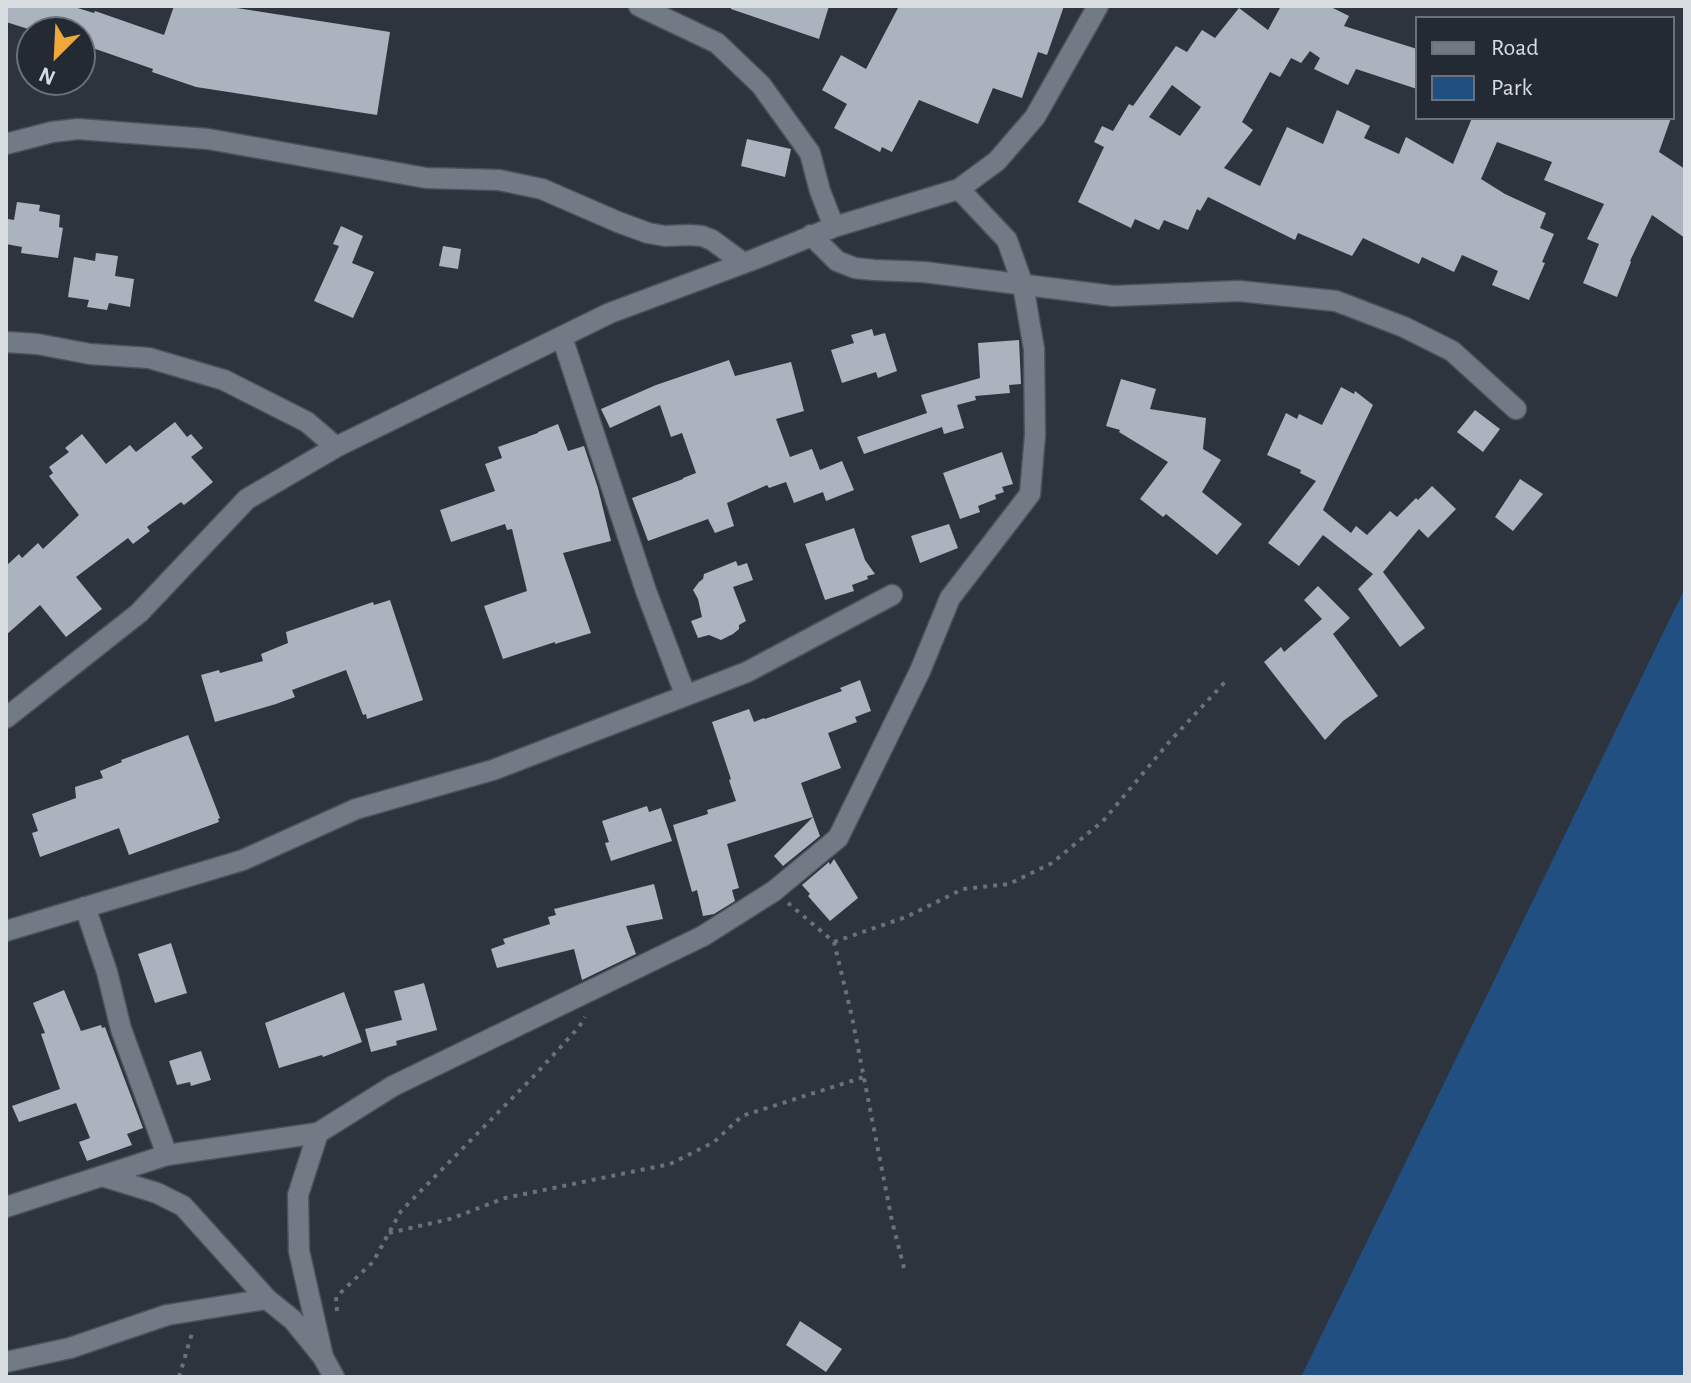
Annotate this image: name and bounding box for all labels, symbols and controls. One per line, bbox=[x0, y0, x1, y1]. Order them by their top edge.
north arrow bbox=[16, 16, 96, 96]
legend bbox=[1415, 16, 1675, 120]
text: Road bbox=[1491, 36, 1539, 60]
text: N bbox=[36, 63, 59, 89]
text: Park bbox=[1491, 76, 1532, 100]

